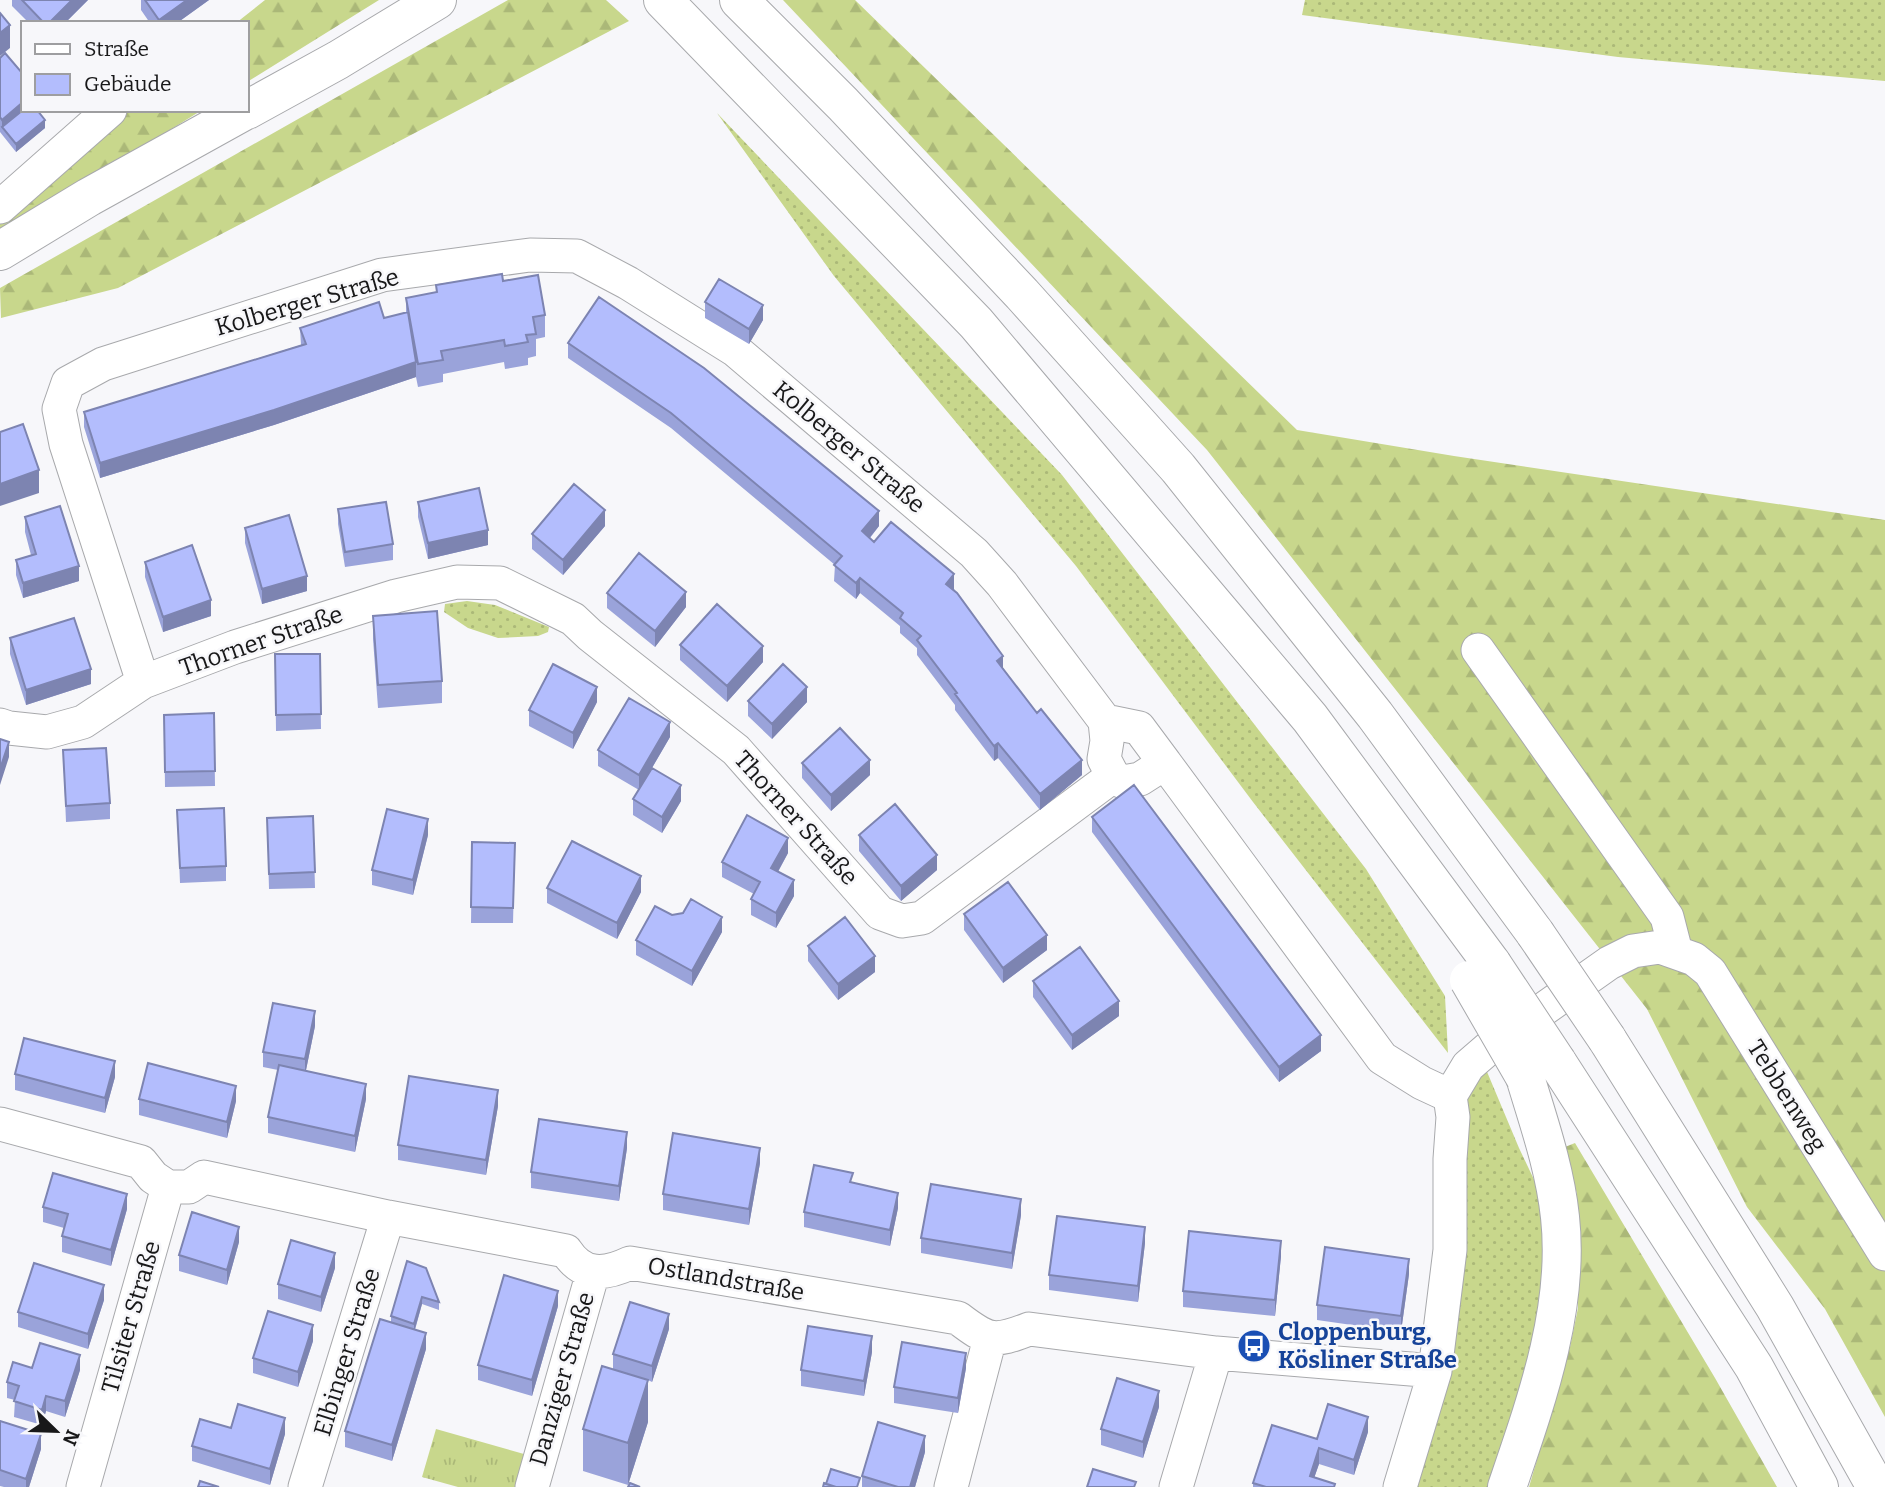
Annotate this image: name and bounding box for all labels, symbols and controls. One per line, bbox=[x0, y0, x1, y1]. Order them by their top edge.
legend bbox=[21, 21, 248, 112]
text: Straße bbox=[84, 36, 149, 62]
text: Gebäude bbox=[84, 71, 172, 97]
street label: Kolberger Straße bbox=[212, 262, 402, 342]
street label: Kolberger Straße bbox=[767, 375, 931, 519]
street label: Thorner Straße bbox=[176, 600, 346, 682]
street label: Thorner Straße bbox=[728, 745, 864, 891]
street label: Tebbenweg bbox=[1742, 1035, 1832, 1157]
street label: Tilsiter Straße bbox=[96, 1238, 166, 1396]
street label: Ostlandstraße bbox=[646, 1251, 806, 1307]
street label: Elbinger Straße bbox=[308, 1265, 386, 1439]
street label: Danziger Straße bbox=[524, 1289, 600, 1469]
place label: Cloppenburg, Kösliner Straße bbox=[1278, 1318, 1457, 1374]
bus stop icon: Cloppenburg, Kösliner Straße bbox=[1235, 1327, 1273, 1365]
north arrow bbox=[21, 1396, 91, 1466]
text: N bbox=[58, 1426, 85, 1449]

